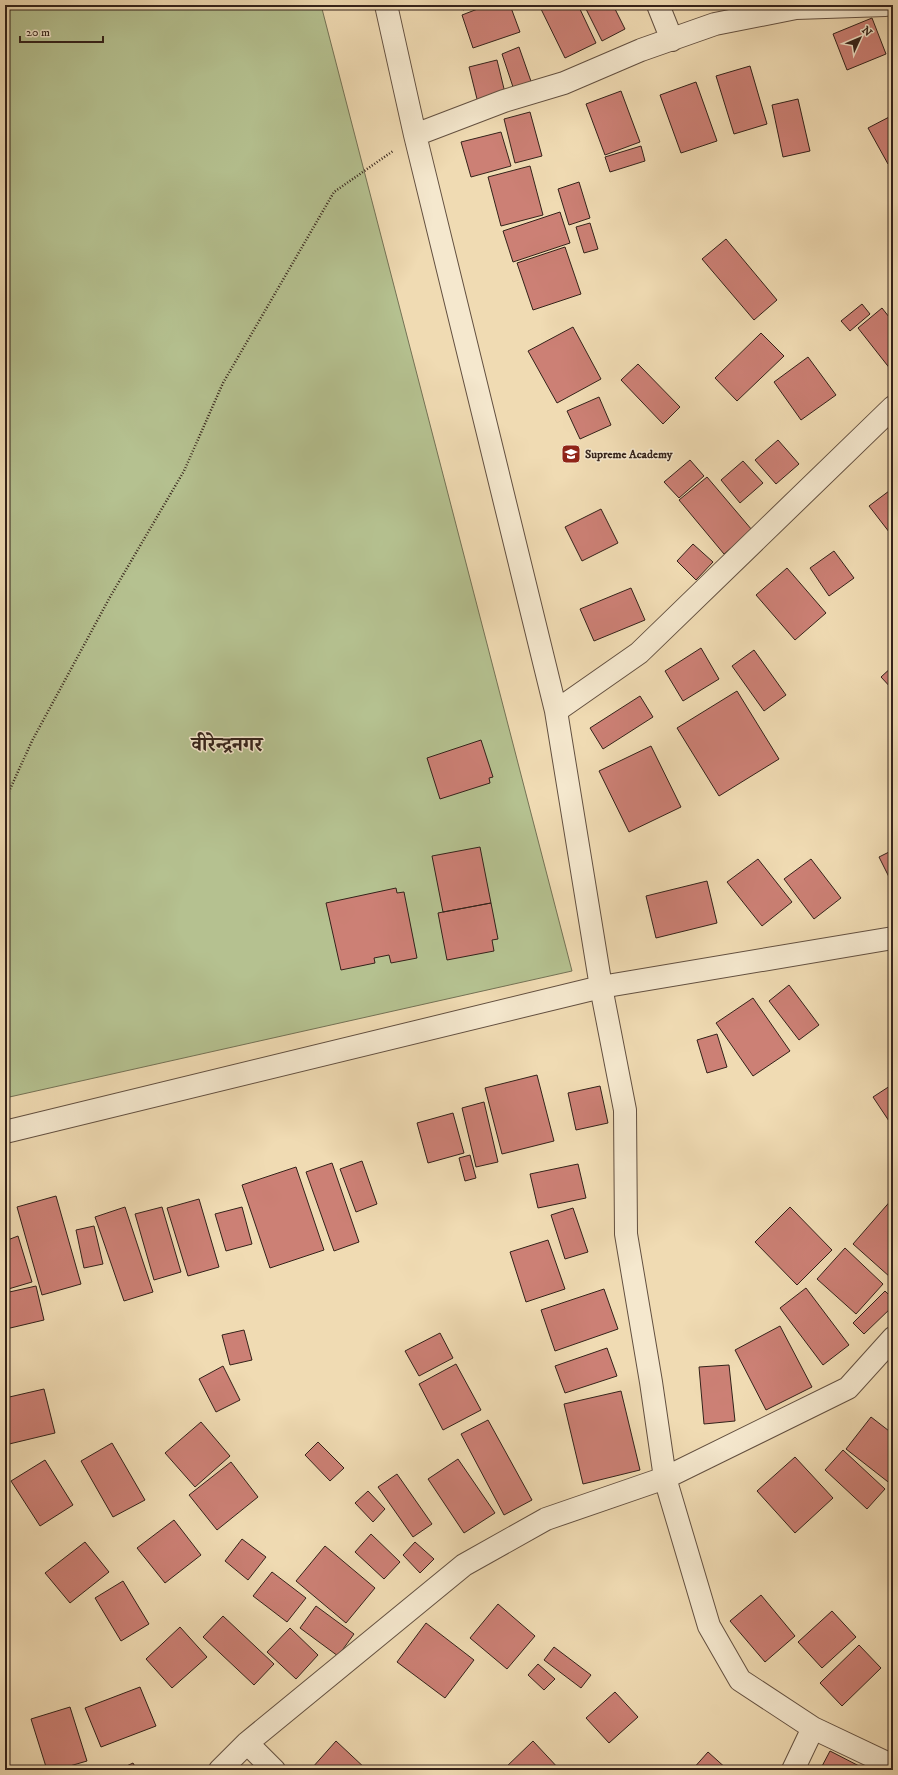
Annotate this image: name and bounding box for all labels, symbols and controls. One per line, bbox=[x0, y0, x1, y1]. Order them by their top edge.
scale bar bbox=[20, 18, 103, 44]
north arrow bbox=[840, 18, 880, 58]
text: N bbox=[858, 24, 875, 40]
text: 20 m bbox=[26, 25, 50, 40]
school or university icon: Supreme Academy bbox=[560, 443, 582, 465]
place label: Supreme Academy bbox=[585, 447, 673, 462]
district label: वीरेन्द्रनगर bbox=[190, 732, 264, 758]

